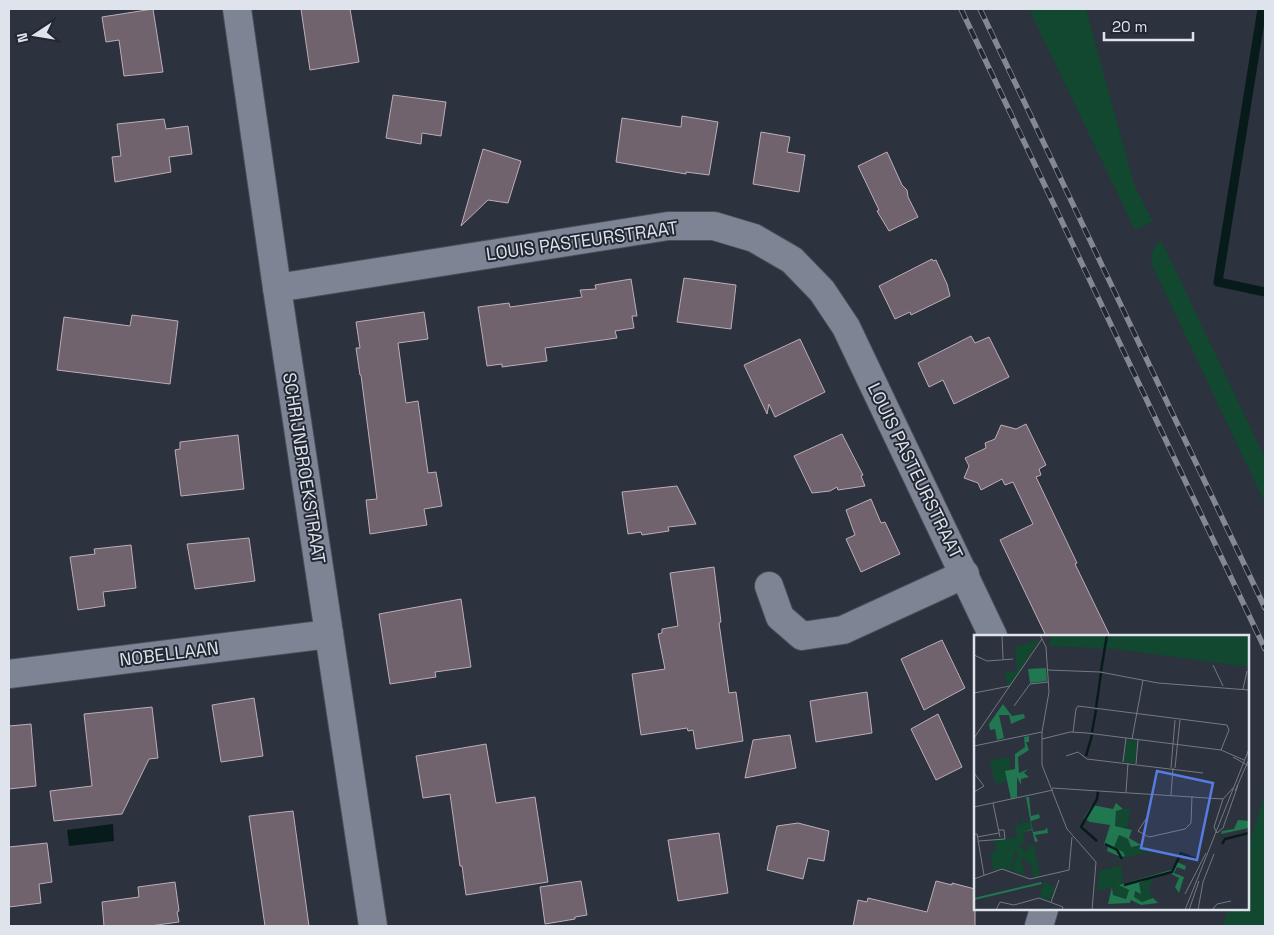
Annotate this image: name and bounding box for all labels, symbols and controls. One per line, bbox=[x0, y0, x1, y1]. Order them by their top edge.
north arrow bbox=[10, 10, 60, 60]
scale bar bbox=[1104, 10, 1193, 42]
text: 20 m bbox=[1112, 17, 1147, 36]
text: N bbox=[13, 31, 32, 44]
street label: LOUIS PASTEURSTRAAT bbox=[484, 216, 680, 265]
street label: SCHRIJNBROEKSTRAAT bbox=[278, 371, 331, 566]
street label: LOUIS PASTEURSTRAAT bbox=[863, 379, 968, 563]
inset map bbox=[974, 635, 1249, 910]
street label: NOBELLAAN bbox=[118, 636, 220, 671]

